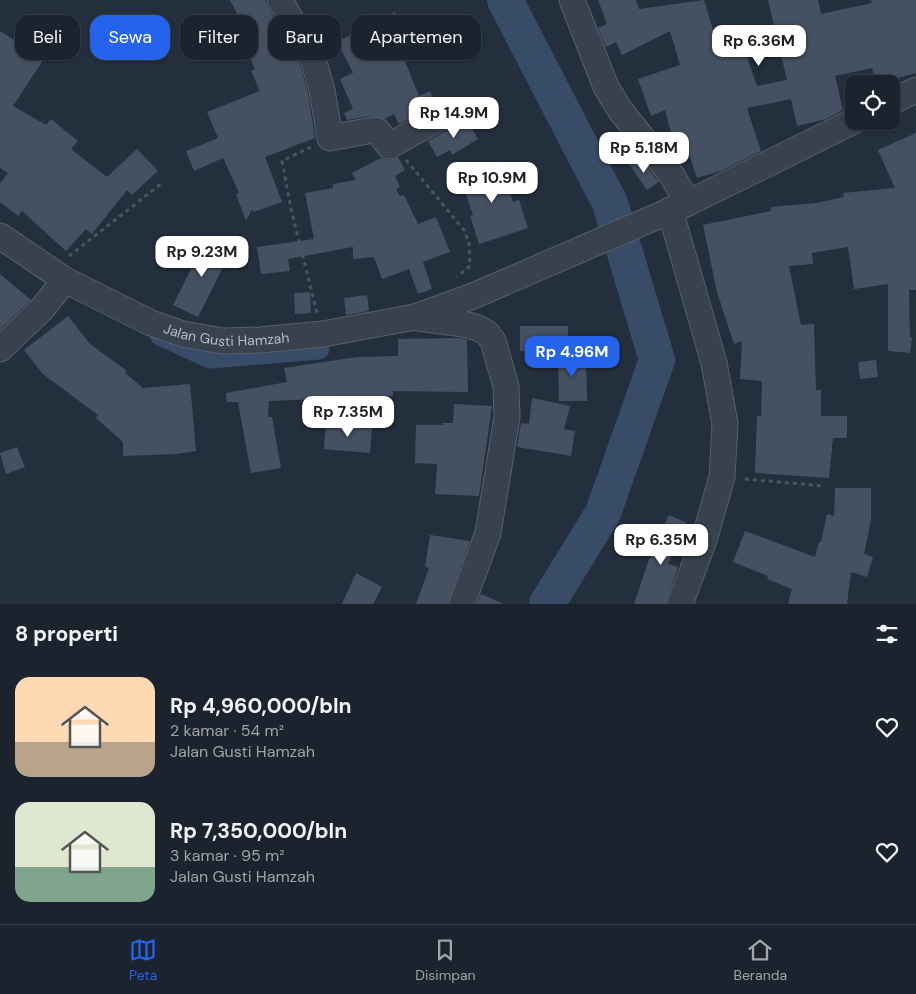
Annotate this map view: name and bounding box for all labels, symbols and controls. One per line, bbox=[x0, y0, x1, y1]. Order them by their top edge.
chip: Beli bbox=[15, 15, 80, 60]
chip: Sewa bbox=[90, 15, 170, 60]
chip: Filter bbox=[180, 15, 258, 60]
chip: Baru bbox=[268, 15, 341, 60]
chip: Apartemen bbox=[351, 15, 481, 60]
pin: Rp 6.36M bbox=[707, 24, 811, 67]
text: Rp 6.36M bbox=[723, 30, 795, 51]
map controls bbox=[845, 75, 900, 130]
button: locate bbox=[845, 75, 900, 130]
pin: Rp 14.9M bbox=[402, 96, 506, 139]
text: Rp 14.9M bbox=[420, 102, 488, 123]
pin: Rp 5.18M bbox=[592, 132, 696, 174]
text: Rp 5.18M bbox=[610, 137, 678, 158]
pin: Rp 10.9M bbox=[440, 162, 544, 204]
text: Rp 10.9M bbox=[458, 167, 526, 188]
pin: Rp 9.23M bbox=[150, 236, 254, 278]
text: Rp 9.23M bbox=[166, 241, 238, 262]
street label: Jalan Gusti Hamzah bbox=[161, 319, 290, 350]
pin: Rp 4.96M bbox=[520, 336, 624, 378]
text: Rp 4.96M bbox=[536, 341, 608, 362]
pin: Rp 7.35M bbox=[296, 396, 400, 438]
text: Rp 7.35M bbox=[313, 401, 383, 422]
pin: Rp 6.35M bbox=[609, 524, 713, 566]
text: Rp 6.35M bbox=[625, 529, 697, 550]
text: 8 properti bbox=[15, 620, 118, 648]
icon: filters bbox=[873, 620, 901, 648]
text: Rp 4,960,000/bln bbox=[170, 692, 352, 720]
icon: home bbox=[55, 697, 115, 757]
icon: heart bbox=[873, 713, 901, 741]
text: 2 kamar · 54 m² bbox=[170, 720, 284, 741]
text: Jalan Gusti Hamzah bbox=[170, 741, 315, 762]
text: Rp 7,350,000/bln bbox=[170, 817, 347, 845]
icon: home bbox=[55, 822, 115, 882]
icon: heart bbox=[873, 838, 901, 866]
text: 3 kamar · 95 m² bbox=[170, 845, 285, 866]
text: Jalan Gusti Hamzah bbox=[170, 866, 315, 887]
tab: Peta bbox=[129, 936, 157, 984]
tab: Disimpan bbox=[415, 936, 476, 984]
tab: Beranda bbox=[733, 936, 787, 984]

